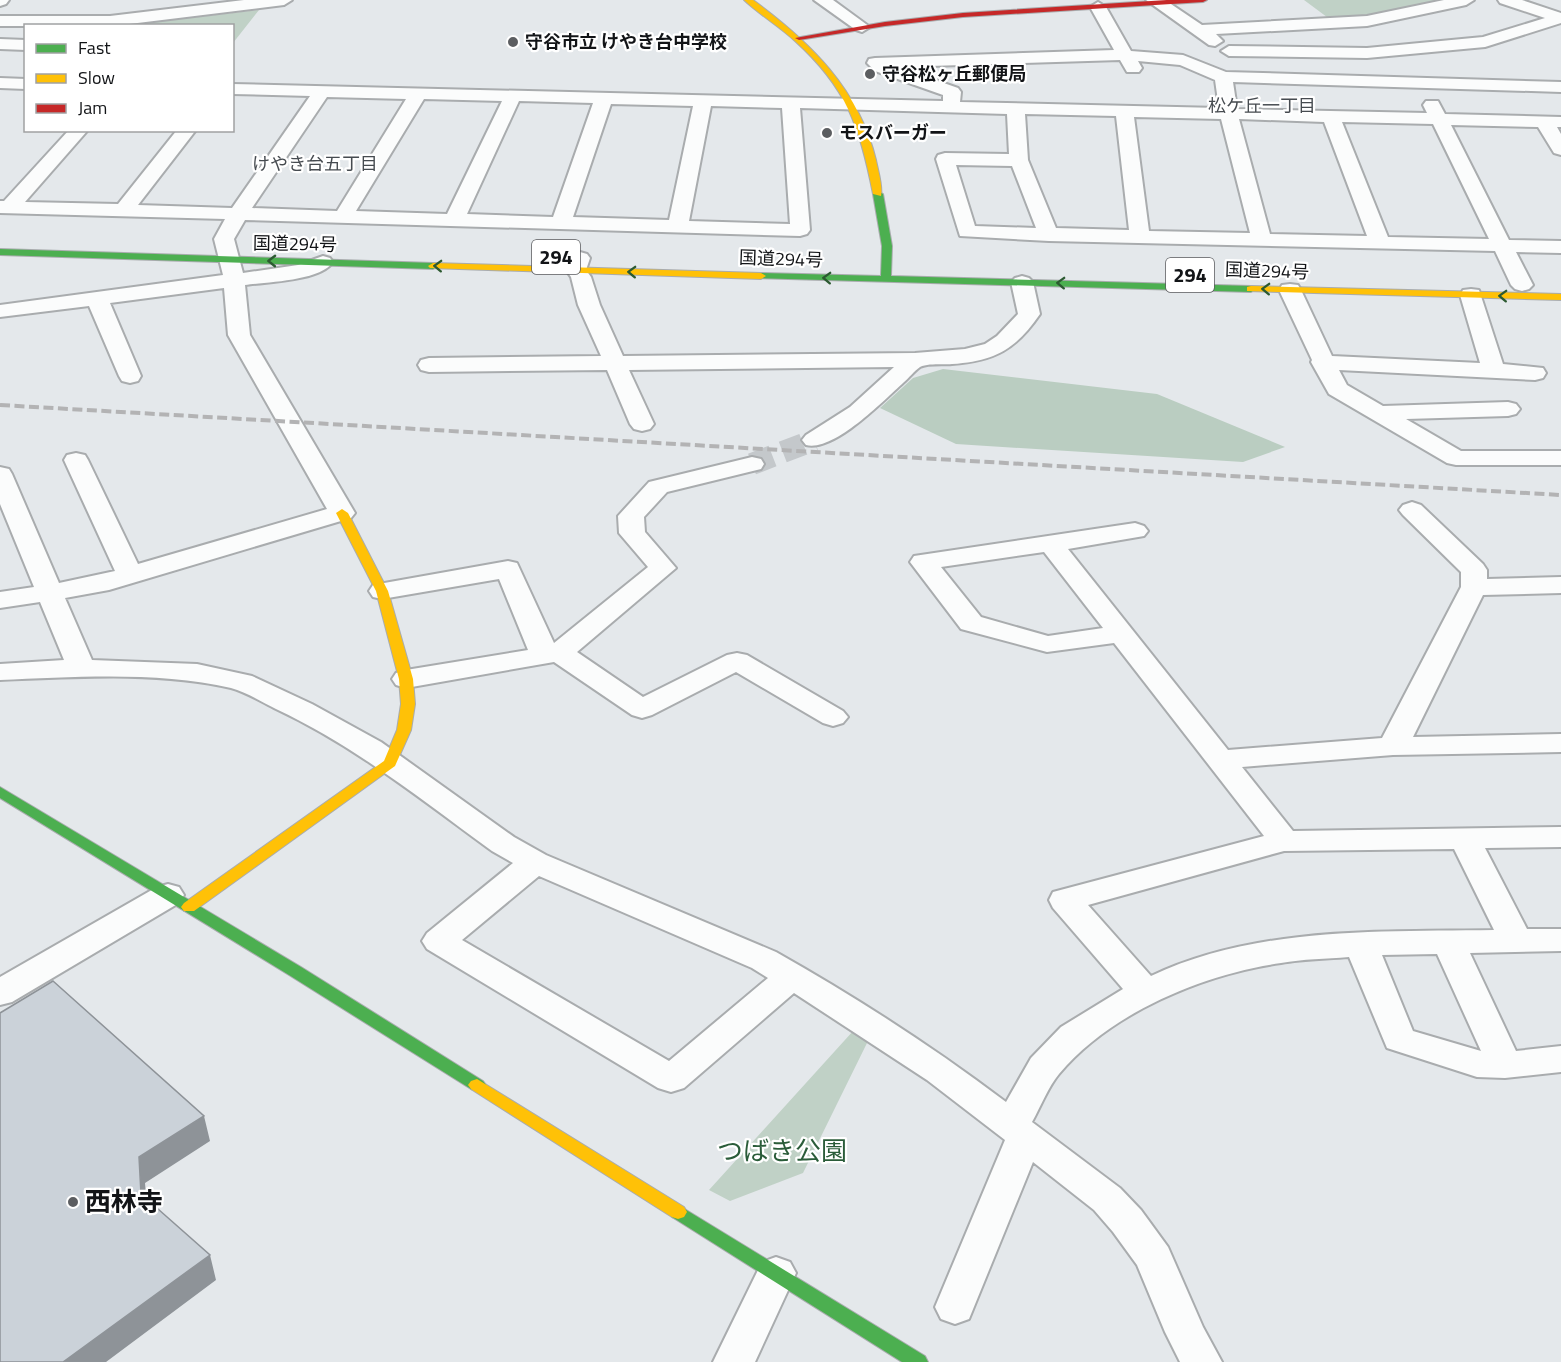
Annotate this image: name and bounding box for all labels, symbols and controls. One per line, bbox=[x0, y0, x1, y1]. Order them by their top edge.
legend bbox=[24, 24, 234, 132]
place label: 守谷市立 けやき台中学校 bbox=[525, 28, 727, 55]
text: Fast bbox=[78, 34, 111, 61]
marker: 守谷市立 けやき台中学校 bbox=[506, 35, 520, 49]
place label: 守谷松ヶ丘郵便局 bbox=[882, 60, 1026, 87]
text: Slow bbox=[78, 64, 115, 91]
marker: 守谷松ヶ丘郵便局 bbox=[863, 67, 877, 81]
district label: 松ケ丘一丁目 bbox=[1208, 92, 1316, 119]
text: Jam bbox=[78, 94, 107, 121]
place label: モスバーガー bbox=[839, 119, 947, 146]
marker: モスバーガー bbox=[820, 126, 834, 140]
district label: けやき台五丁目 bbox=[252, 150, 378, 177]
street label: 国道294号 bbox=[253, 229, 337, 258]
road number: 294 bbox=[532, 240, 580, 274]
street label: 国道294号 bbox=[738, 244, 824, 273]
one-way arrow bbox=[267, 255, 276, 267]
street label: 国道294号 bbox=[1224, 256, 1310, 285]
road number: 294 bbox=[1166, 258, 1214, 292]
one-way arrow bbox=[433, 259, 442, 272]
one-way arrow bbox=[628, 265, 637, 278]
one-way arrow bbox=[823, 272, 832, 285]
one-way arrow bbox=[1056, 277, 1065, 289]
one-way arrow bbox=[1261, 283, 1270, 295]
one-way arrow bbox=[1498, 289, 1507, 302]
park label: つばき公園 bbox=[717, 1131, 847, 1170]
place label: 西林寺 bbox=[85, 1182, 163, 1221]
marker: 西林寺 bbox=[66, 1195, 80, 1209]

